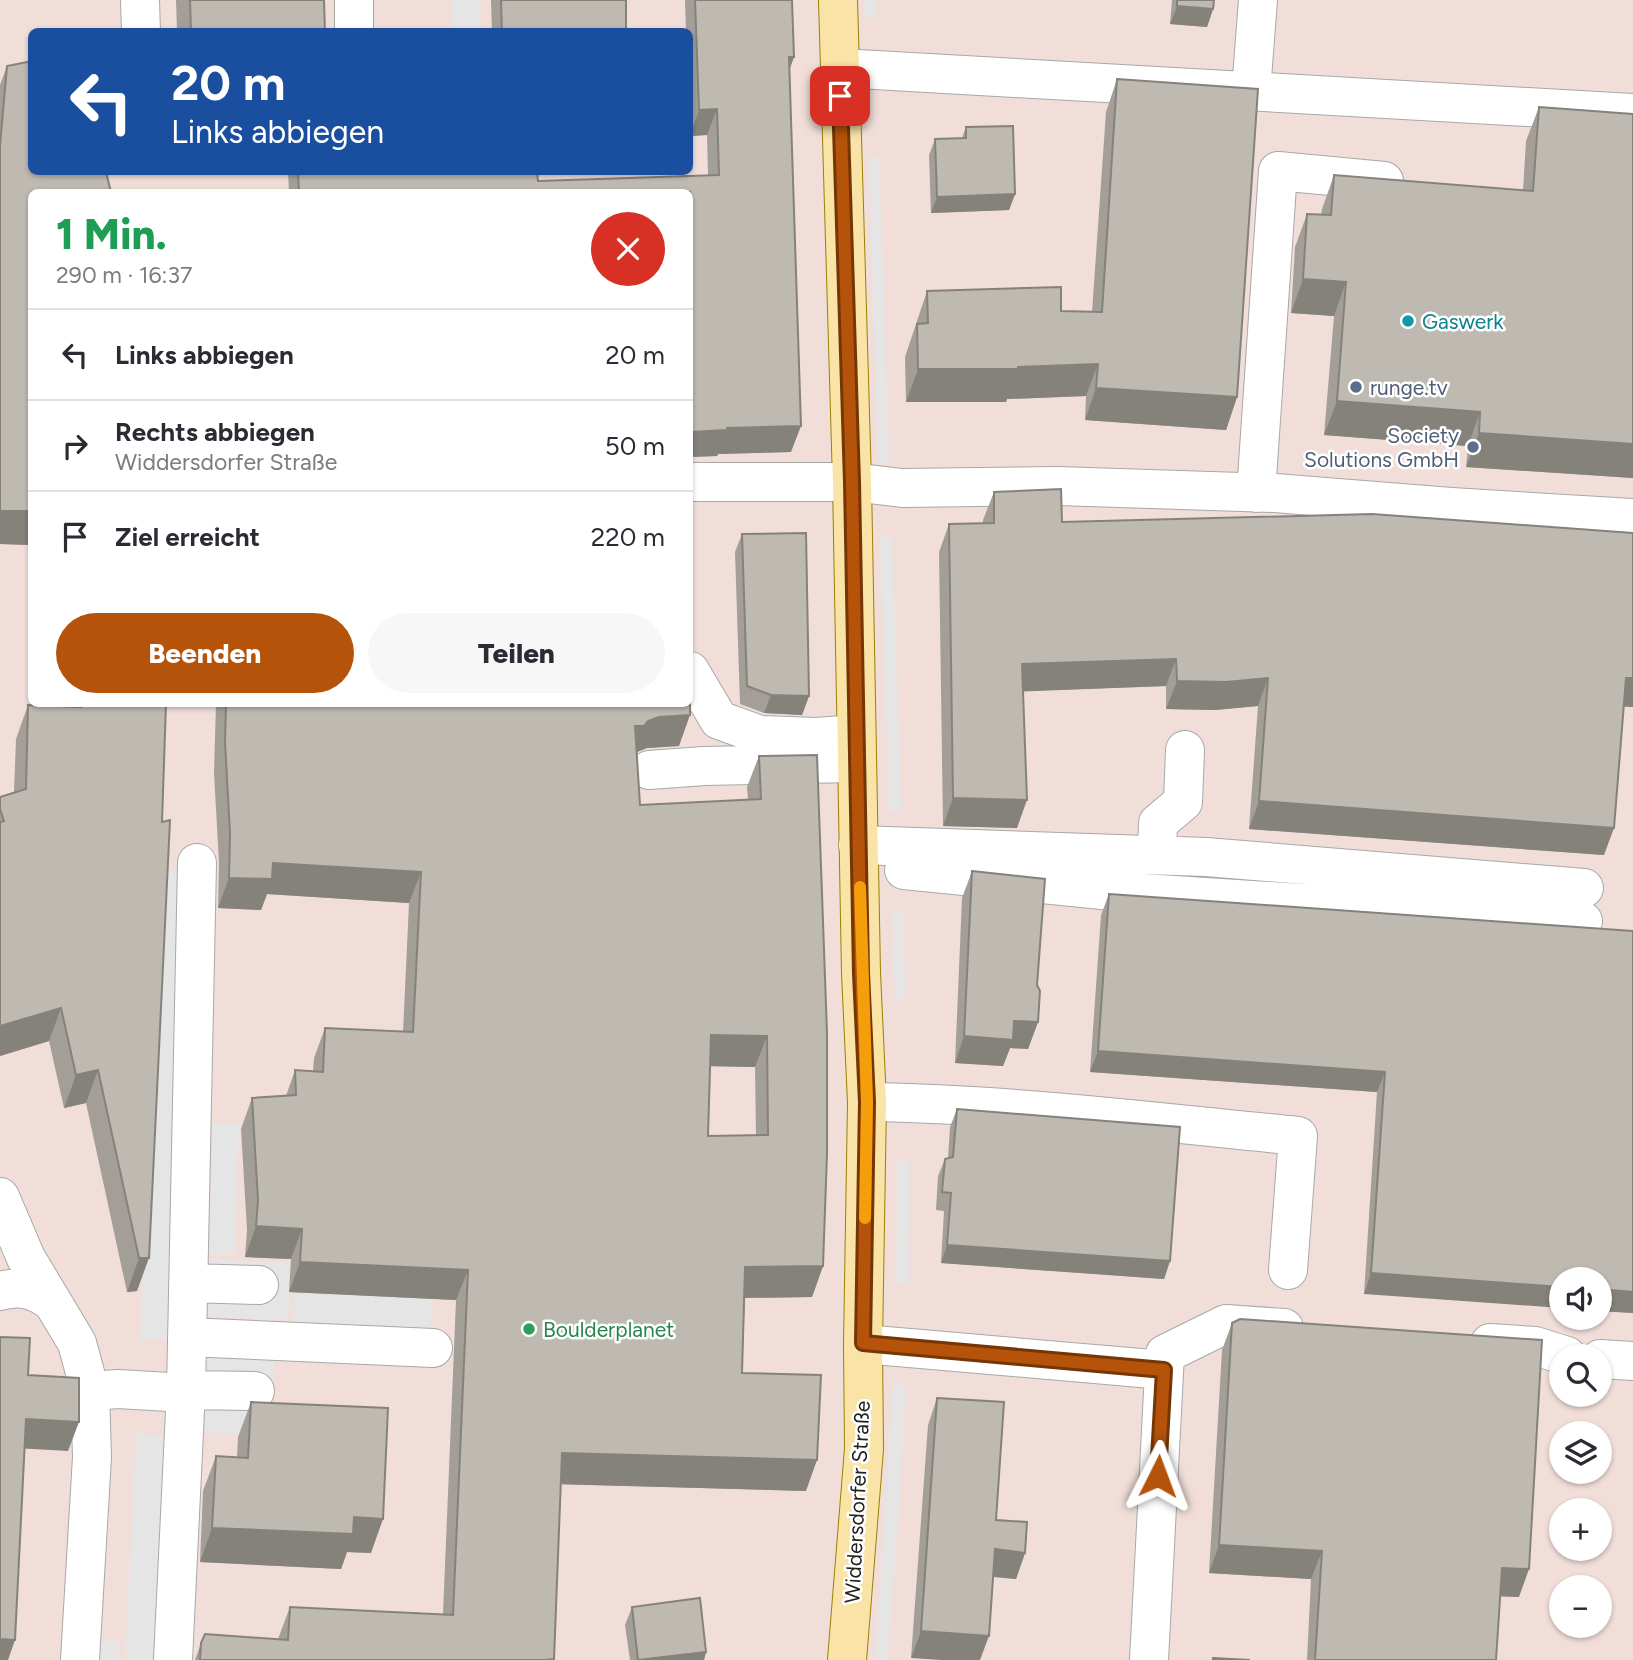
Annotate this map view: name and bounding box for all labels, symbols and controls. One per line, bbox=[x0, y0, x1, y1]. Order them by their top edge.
text: 20 m bbox=[171, 53, 286, 112]
icon: left bbox=[56, 56, 147, 147]
pin bbox=[810, 66, 870, 126]
icon: arrive bbox=[821, 77, 859, 115]
text: Links abbiegen bbox=[171, 113, 384, 151]
text: 1 Min. bbox=[56, 209, 167, 260]
button: close bbox=[591, 212, 665, 286]
text: 290 m · 16:37 bbox=[56, 261, 192, 289]
place label: Gaswerk bbox=[1422, 309, 1504, 334]
marker: Gaswerk bbox=[1400, 313, 1416, 329]
icon: left bbox=[56, 336, 94, 374]
text: Links abbiegen bbox=[115, 339, 294, 371]
text: 20 m bbox=[605, 339, 665, 371]
place label: runge.tv bbox=[1370, 375, 1448, 400]
marker: runge.tv bbox=[1348, 379, 1364, 395]
text: Rechts abbiegen bbox=[115, 416, 315, 448]
place label: Society Solutions GmbH bbox=[1304, 423, 1459, 472]
icon: right bbox=[56, 427, 94, 465]
text: 50 m bbox=[605, 430, 665, 462]
marker: Society Solutions GmbH bbox=[1465, 439, 1481, 455]
text: Widdersdorfer Straße bbox=[115, 448, 337, 476]
icon: arrive bbox=[56, 518, 94, 556]
text: Ziel erreicht bbox=[115, 521, 260, 553]
text: 220 m bbox=[591, 521, 665, 553]
button: Beenden bbox=[56, 613, 354, 693]
button: Teilen bbox=[368, 613, 665, 693]
map controls bbox=[1549, 1267, 1612, 1638]
button: sound bbox=[1549, 1267, 1612, 1330]
place label: Boulderplanet bbox=[543, 1317, 674, 1342]
marker: Boulderplanet bbox=[521, 1321, 537, 1337]
button: search bbox=[1549, 1344, 1612, 1407]
street label: Widdersdorfer Straße bbox=[839, 1400, 875, 1604]
button: layers bbox=[1549, 1421, 1612, 1484]
position arrow bbox=[1121, 1439, 1195, 1513]
button: + bbox=[1549, 1498, 1612, 1561]
button: − bbox=[1549, 1575, 1612, 1638]

